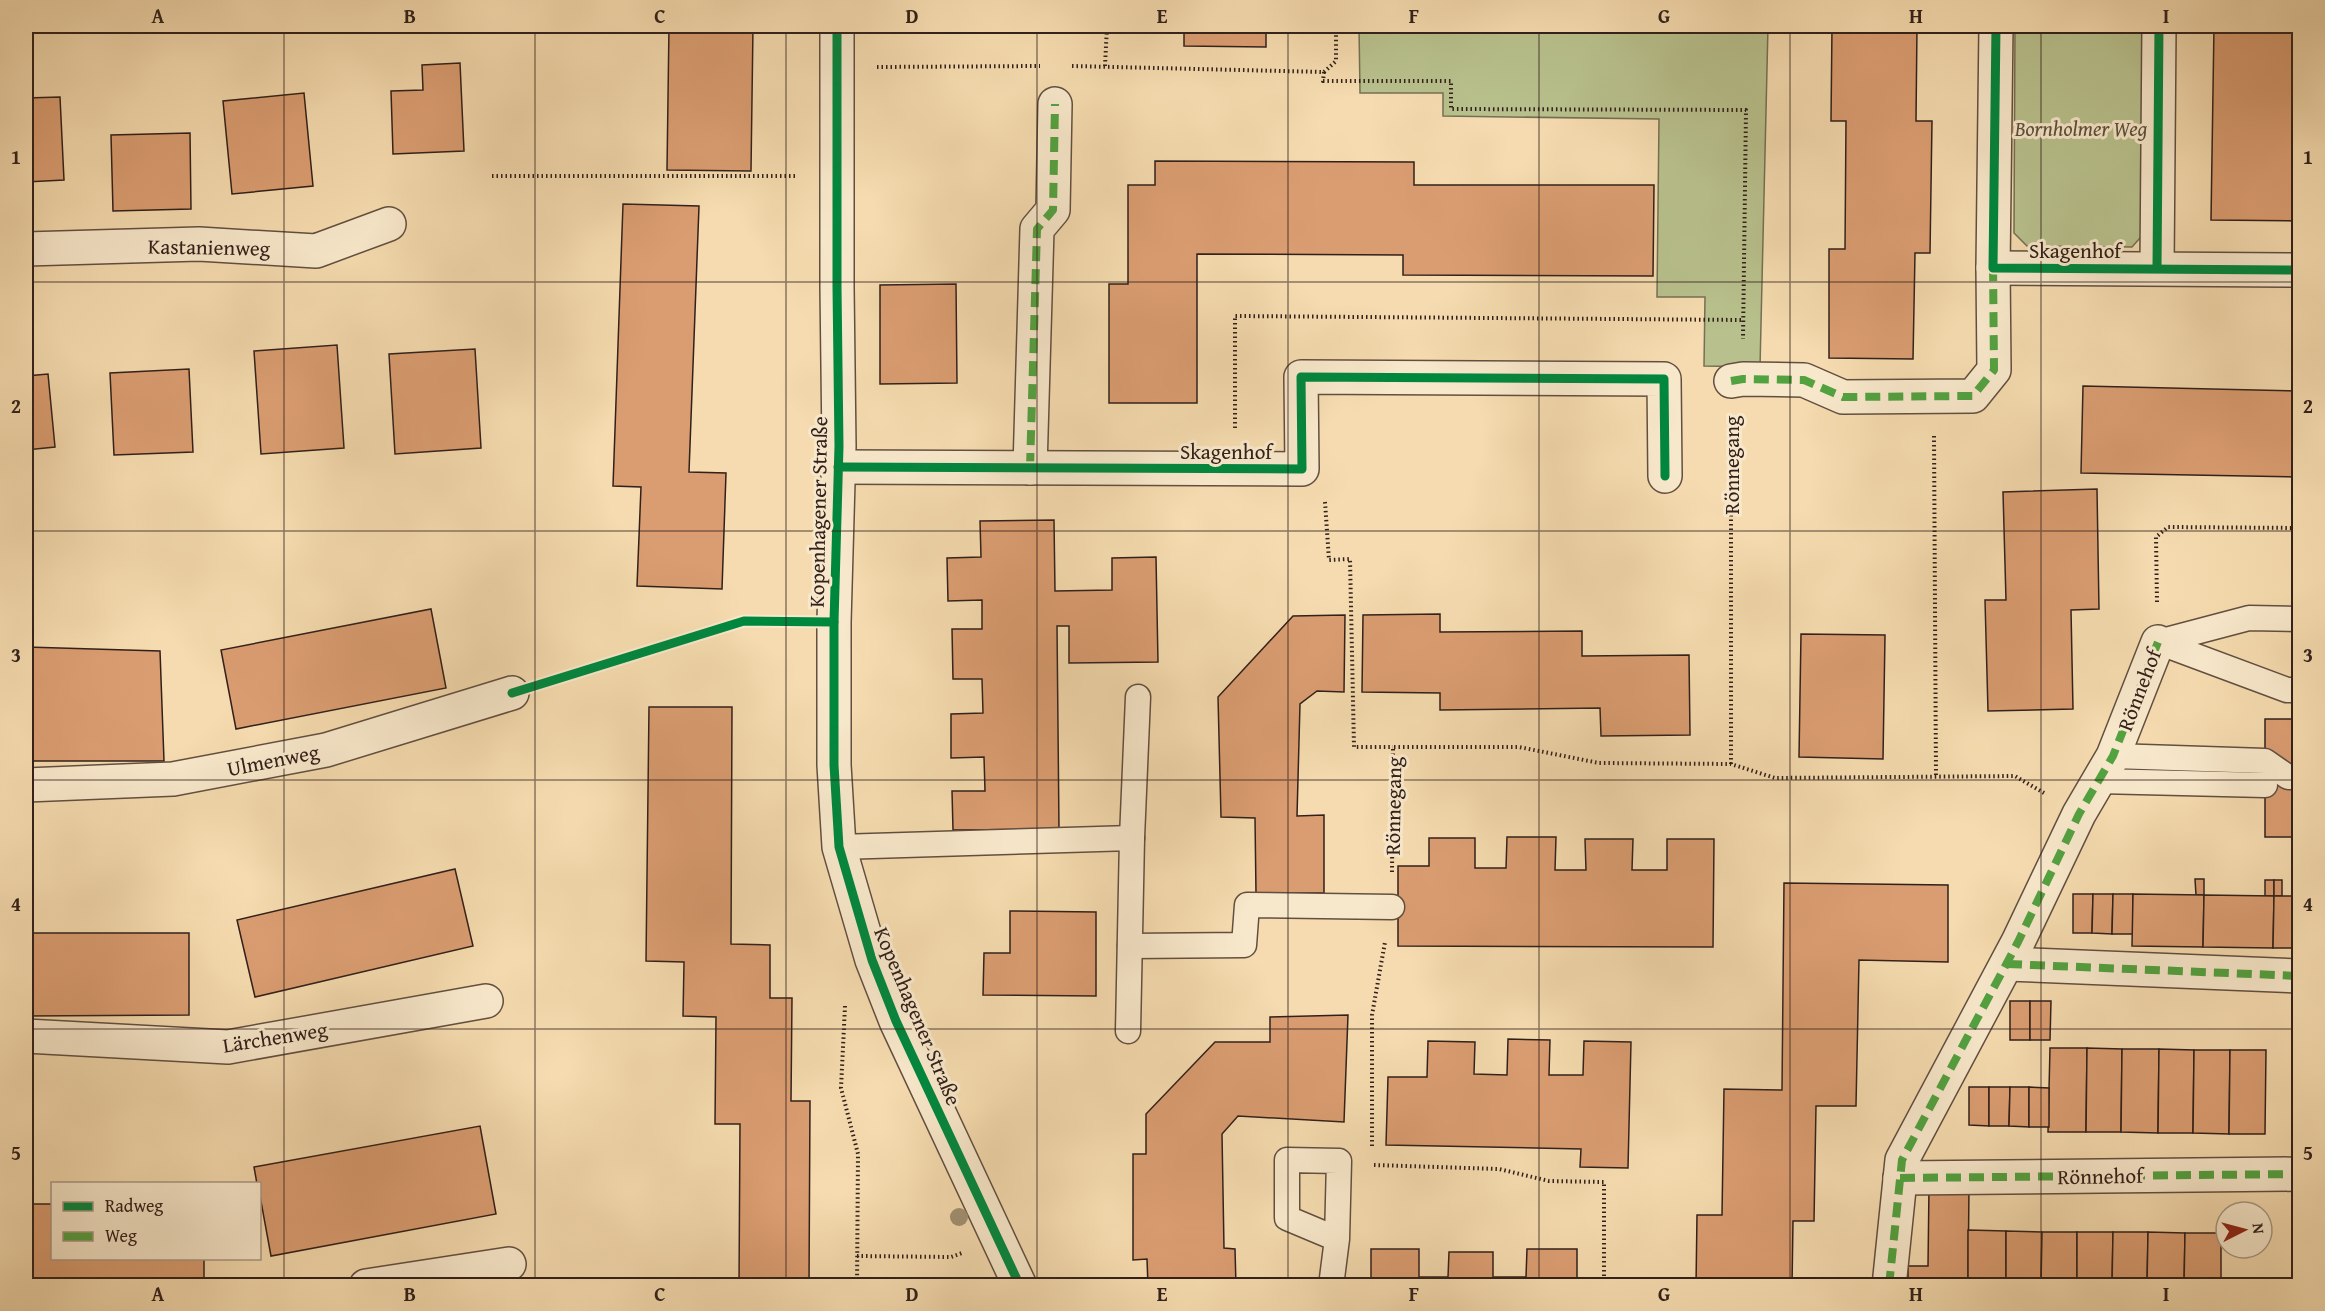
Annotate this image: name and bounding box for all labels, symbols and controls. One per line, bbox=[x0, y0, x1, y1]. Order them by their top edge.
text: A bbox=[152, 1, 165, 30]
text: B bbox=[404, 1, 416, 30]
text: C bbox=[654, 1, 666, 30]
text: D bbox=[905, 1, 919, 30]
text: E bbox=[1157, 1, 1168, 30]
text: F bbox=[1409, 1, 1419, 30]
text: G bbox=[1658, 1, 1670, 30]
text: H bbox=[1909, 1, 1923, 30]
text: I bbox=[2163, 1, 2169, 30]
park label: Bornholmer Weg bbox=[2014, 113, 2148, 144]
text: 1 bbox=[11, 142, 21, 171]
text: 1 bbox=[2303, 142, 2313, 171]
street label: Kastanienweg bbox=[148, 230, 271, 264]
street label: Skagenhof bbox=[2029, 235, 2123, 266]
text: 2 bbox=[11, 391, 21, 420]
text: 2 bbox=[2303, 391, 2313, 420]
street label: Rönnegang bbox=[1716, 415, 1747, 514]
street label: Kopenhagener Straße bbox=[801, 416, 835, 608]
street label: Skagenhof bbox=[1180, 436, 1274, 467]
text: 3 bbox=[11, 640, 21, 669]
text: 3 bbox=[2303, 640, 2313, 669]
street label: Rönnehof bbox=[2109, 642, 2170, 735]
street label: Ulmenweg bbox=[224, 736, 322, 784]
street label: Rönnegang bbox=[1377, 756, 1409, 856]
text: 4 bbox=[11, 889, 21, 918]
text: 4 bbox=[2303, 889, 2313, 918]
street label: Kopenhagener Straße bbox=[866, 922, 970, 1110]
street label: Lärchenweg bbox=[220, 1013, 330, 1061]
text: 5 bbox=[11, 1138, 21, 1167]
text: 5 bbox=[2303, 1138, 2313, 1167]
street label: Rönnehof bbox=[2057, 1160, 2145, 1192]
legend bbox=[51, 1182, 261, 1260]
text: Radweg bbox=[105, 1192, 163, 1219]
north arrow bbox=[2214, 1200, 2274, 1260]
text: Weg bbox=[105, 1222, 137, 1249]
text: N bbox=[2246, 1222, 2271, 1235]
text: A bbox=[152, 1279, 165, 1308]
text: B bbox=[404, 1279, 416, 1308]
text: C bbox=[654, 1279, 666, 1308]
text: D bbox=[905, 1279, 919, 1308]
text: E bbox=[1157, 1279, 1168, 1308]
text: F bbox=[1409, 1279, 1419, 1308]
text: G bbox=[1658, 1279, 1670, 1308]
text: H bbox=[1909, 1279, 1923, 1308]
text: I bbox=[2163, 1279, 2169, 1308]

